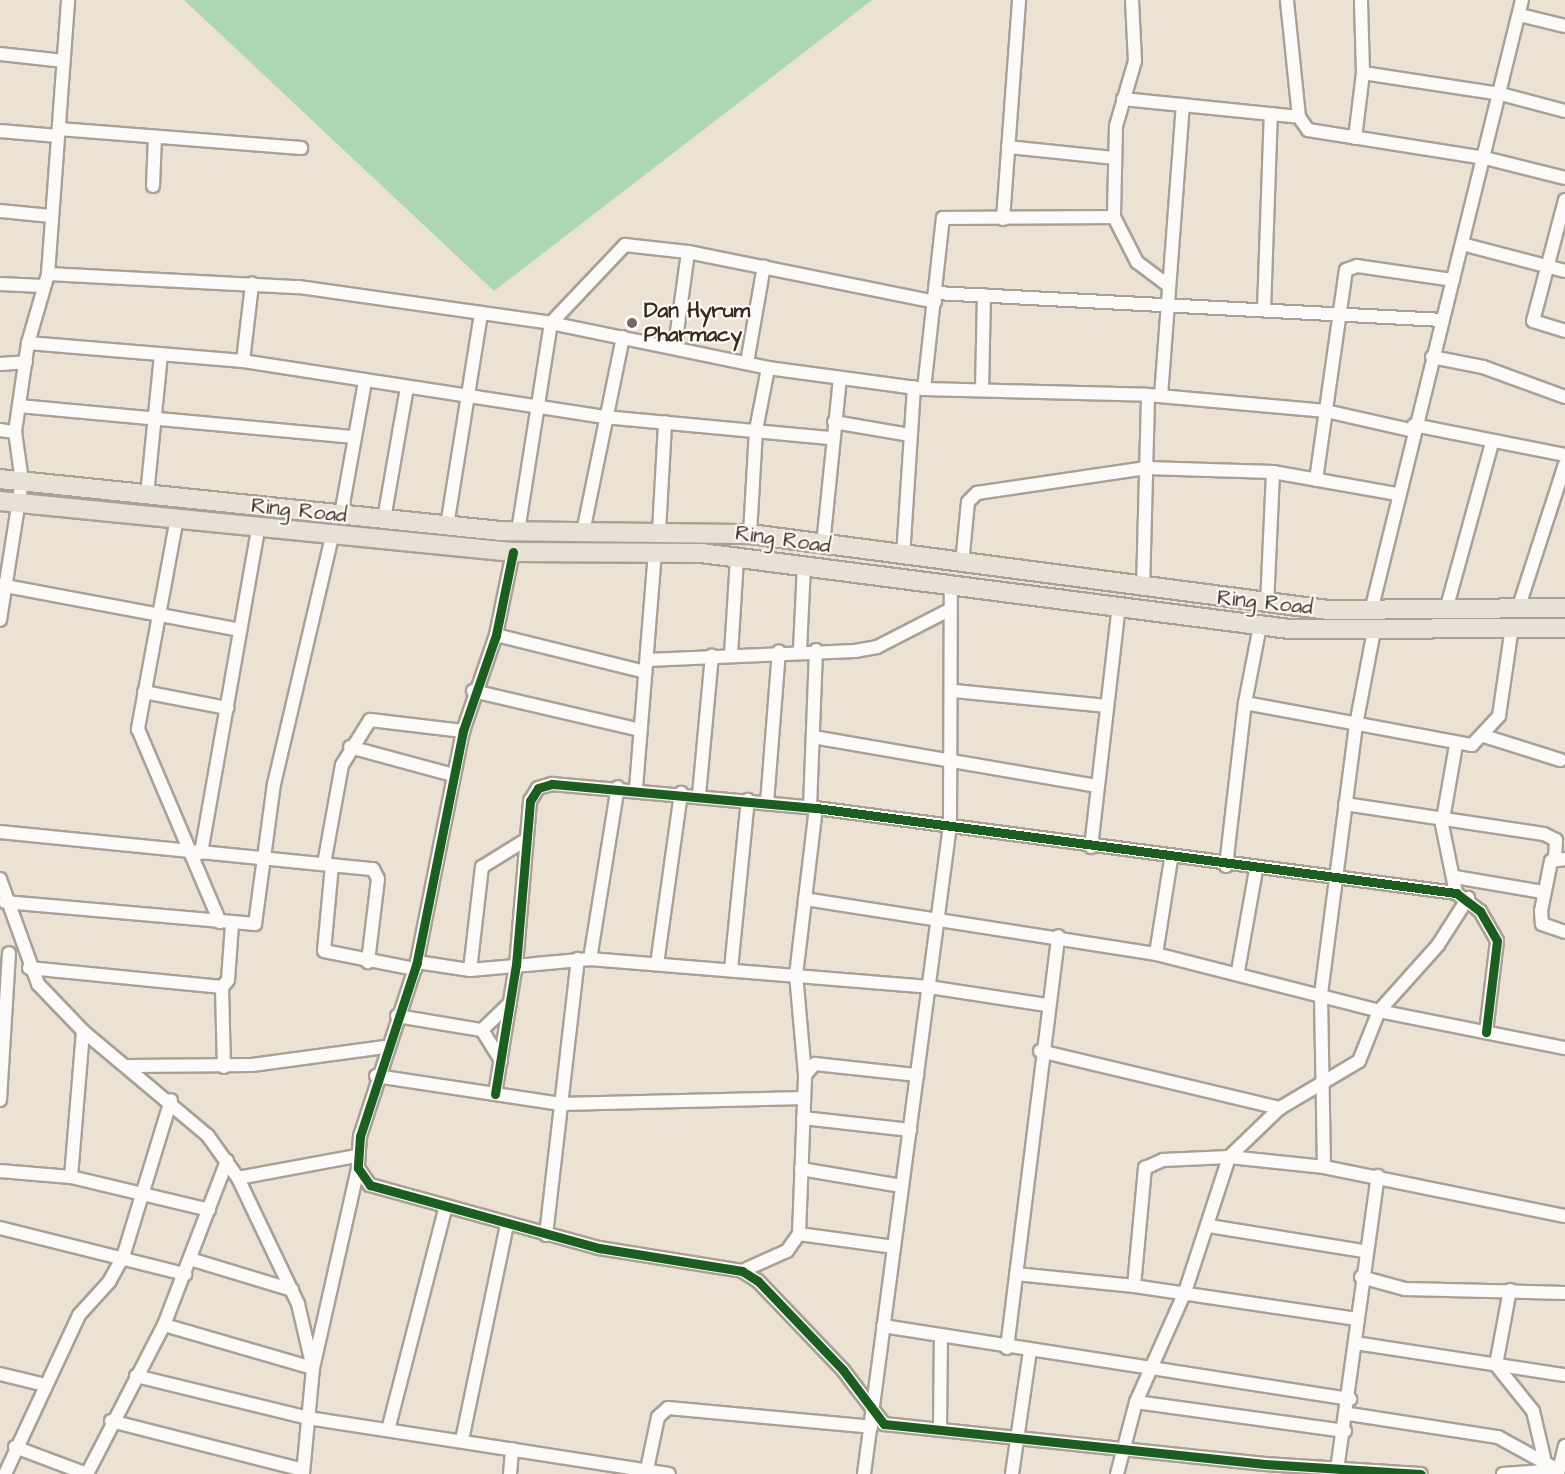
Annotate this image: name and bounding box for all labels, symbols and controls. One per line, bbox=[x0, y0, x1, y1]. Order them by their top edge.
place label: Dan Hyrum Pharmacy bbox=[644, 298, 750, 348]
marker: Dan Hyrum Pharmacy bbox=[625, 316, 639, 330]
street label: Ring Road bbox=[250, 493, 348, 529]
street label: Ring Road bbox=[734, 521, 832, 559]
street label: Ring Road bbox=[1216, 585, 1314, 621]

